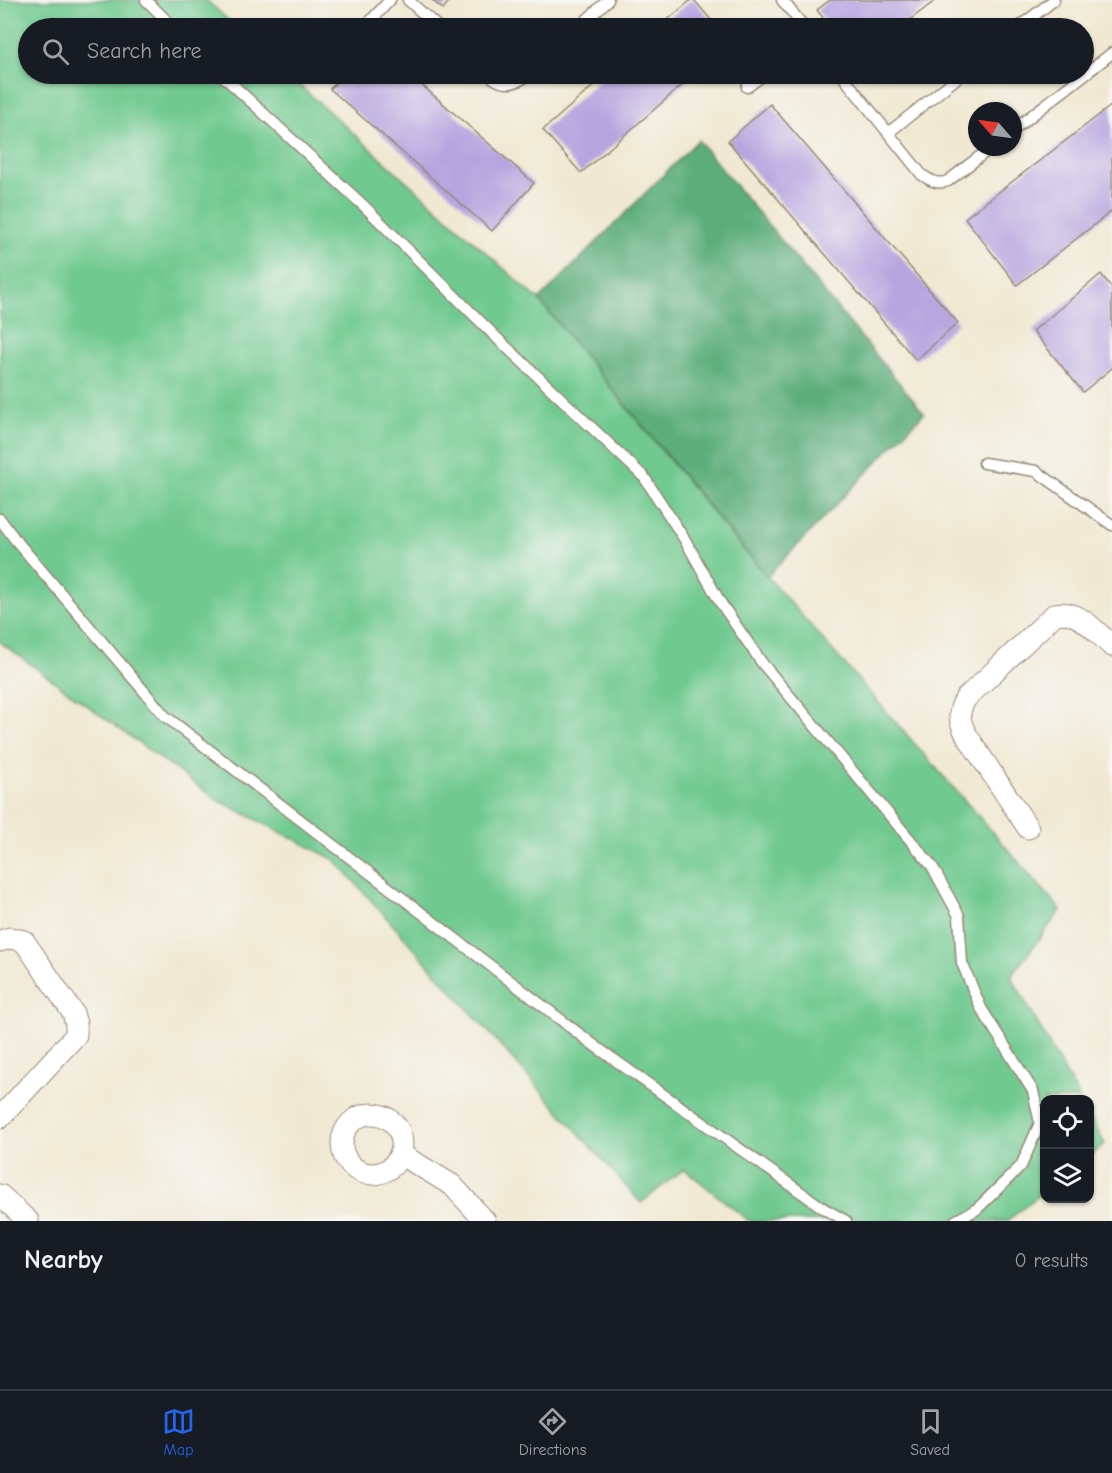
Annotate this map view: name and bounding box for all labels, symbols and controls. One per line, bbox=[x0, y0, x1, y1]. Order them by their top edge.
search box bbox=[18, 18, 1094, 84]
icon: search bbox=[39, 35, 72, 68]
text: Search here bbox=[87, 38, 202, 64]
north arrow bbox=[968, 102, 1022, 156]
map controls bbox=[1040, 1095, 1094, 1203]
button: locate bbox=[1040, 1095, 1094, 1149]
button: layers bbox=[1040, 1149, 1094, 1203]
text: Nearby bbox=[24, 1245, 103, 1275]
text: 0 results bbox=[1015, 1249, 1088, 1272]
tab: Map bbox=[162, 1405, 195, 1459]
tab: Directions bbox=[519, 1405, 586, 1459]
tab: Saved bbox=[910, 1405, 950, 1459]

